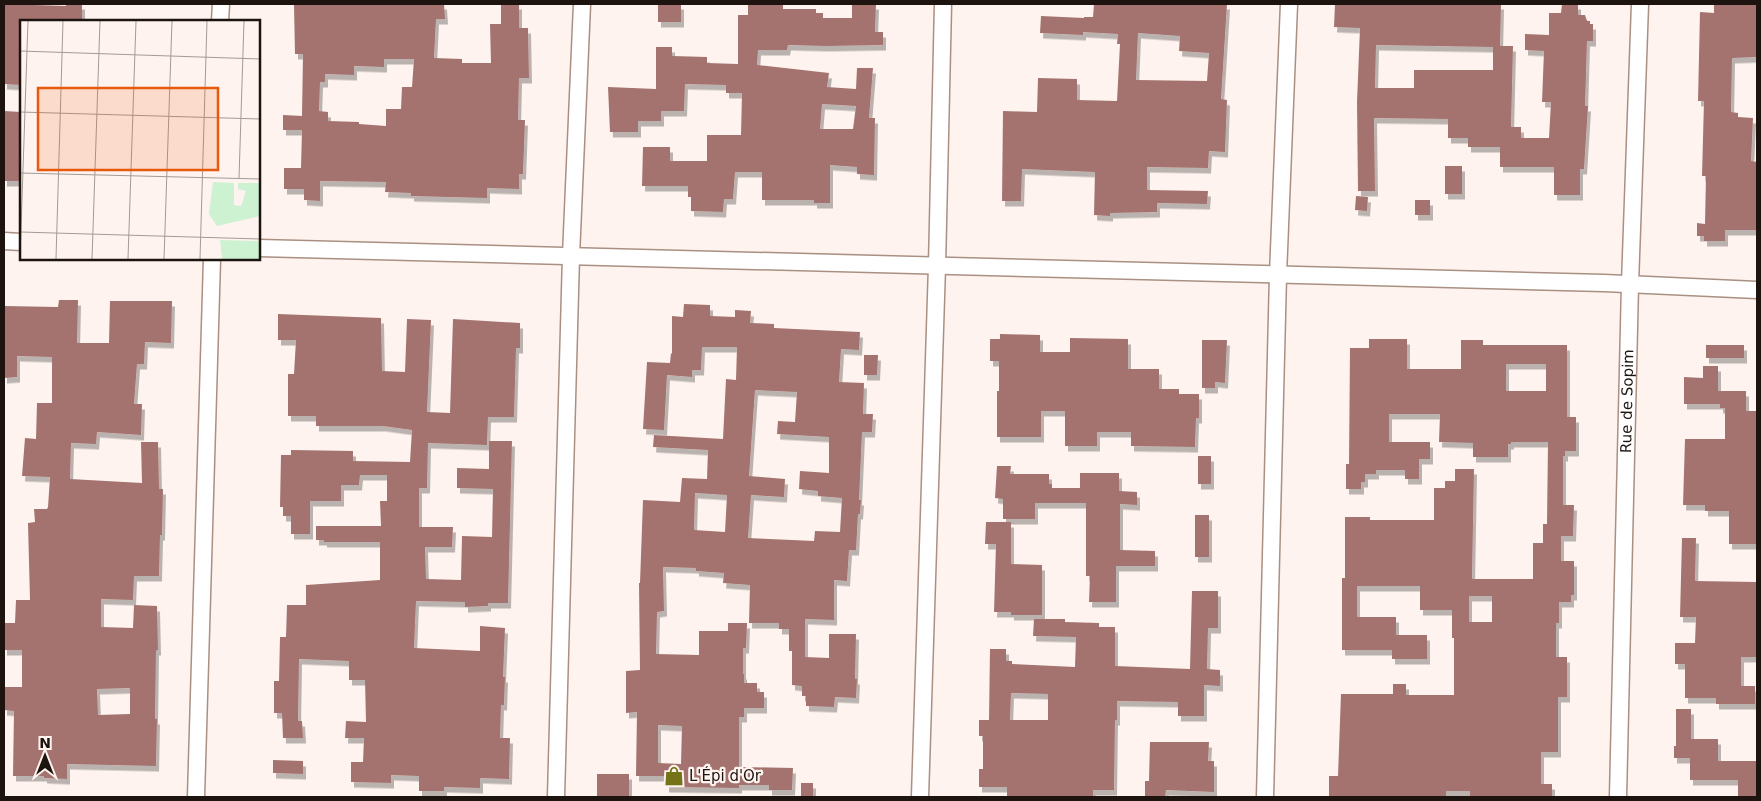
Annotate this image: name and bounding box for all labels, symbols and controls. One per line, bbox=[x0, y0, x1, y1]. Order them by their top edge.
inset map bbox=[20, 20, 260, 260]
street label: Rue de Sopim bbox=[1617, 349, 1637, 453]
north arrow bbox=[20, 731, 70, 781]
text: N bbox=[39, 735, 51, 751]
shop icon: L'Épi d'Or bbox=[663, 765, 685, 787]
place label: L'Épi d'Or bbox=[689, 766, 762, 785]

